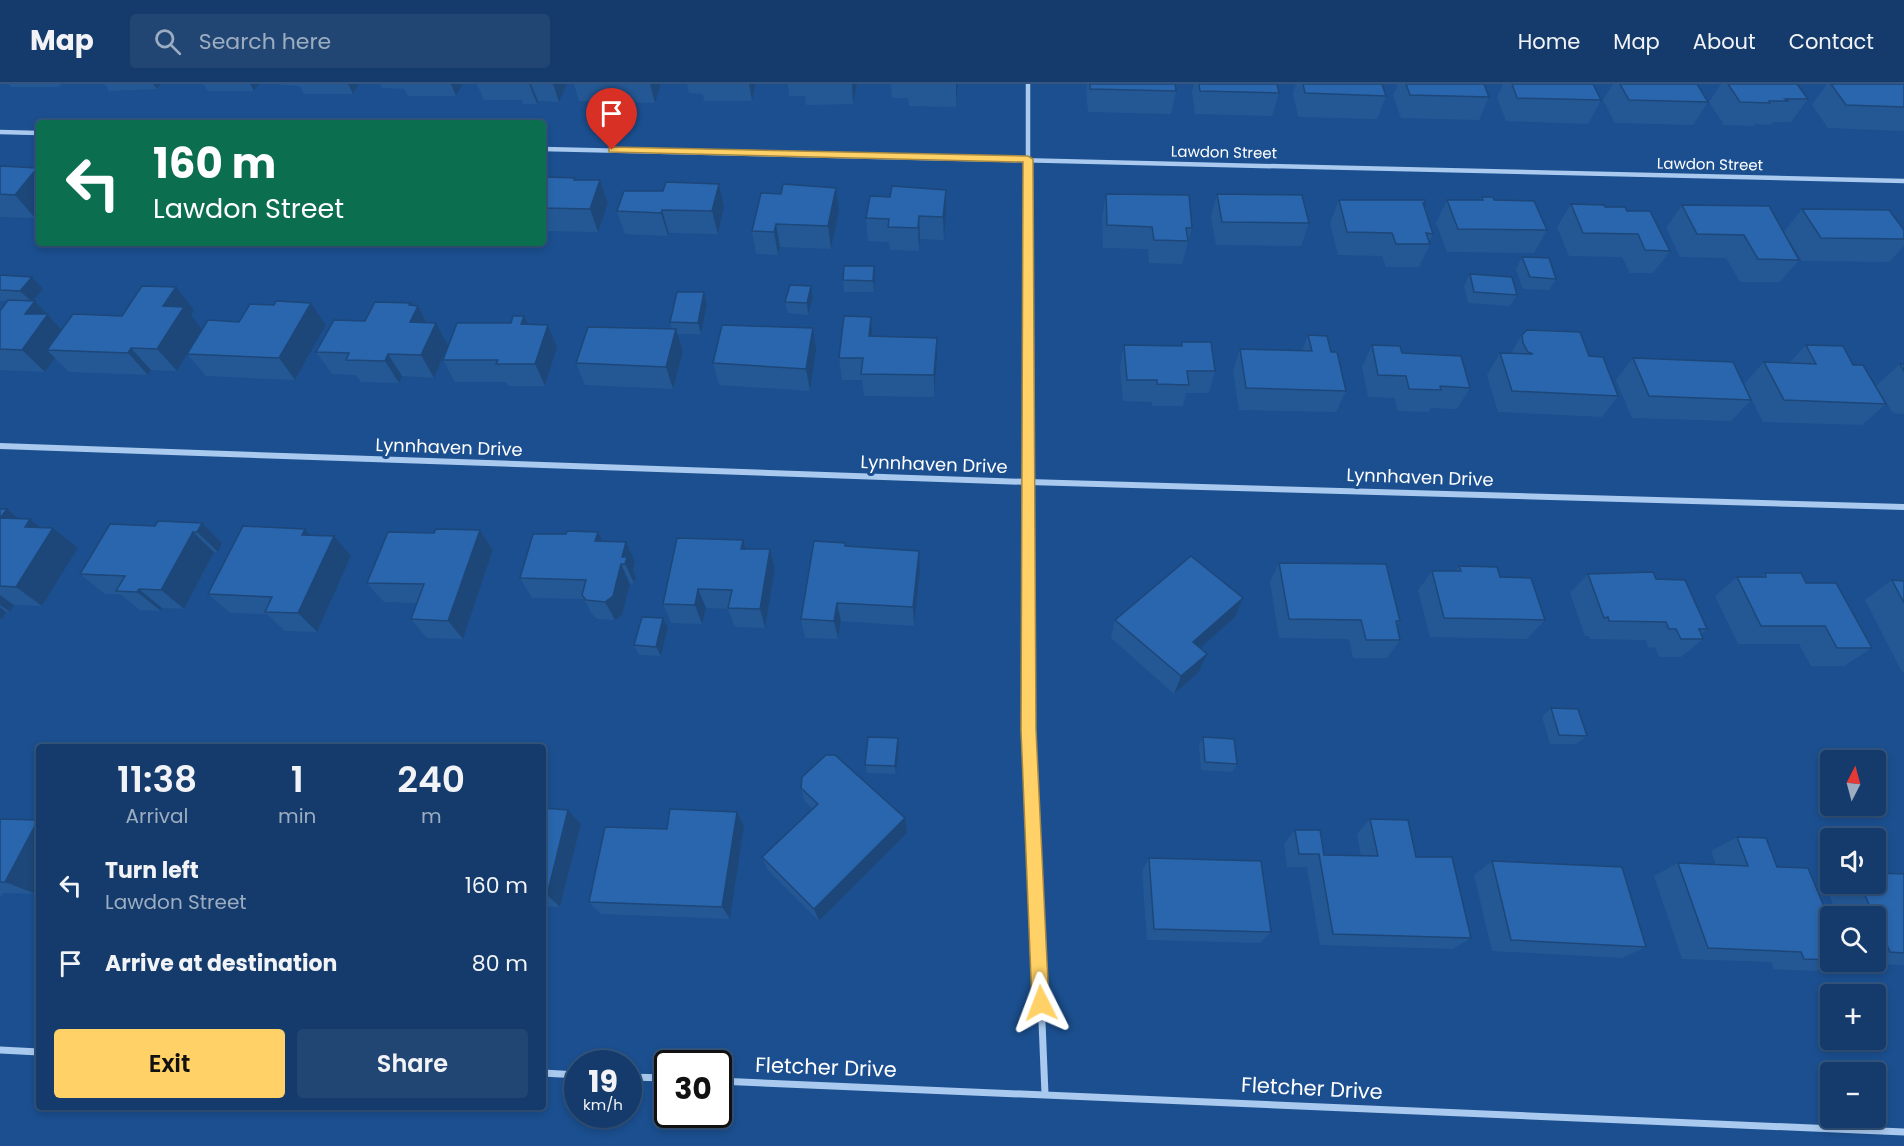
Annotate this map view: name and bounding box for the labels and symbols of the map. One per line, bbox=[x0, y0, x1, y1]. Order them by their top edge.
pin bbox=[586, 88, 637, 150]
street label: Lawdon Street bbox=[1171, 141, 1277, 163]
street label: Lawdon Street bbox=[1657, 153, 1763, 175]
street label: Lynnhaven Drive bbox=[375, 432, 523, 462]
street label: Lynnhaven Drive bbox=[860, 449, 1008, 479]
street label: Lynnhaven Drive bbox=[1346, 462, 1494, 492]
north arrow bbox=[1820, 750, 1886, 816]
position arrow bbox=[1009, 971, 1073, 1035]
speed limit sign: 30 bbox=[654, 1050, 732, 1128]
street label: Fletcher Drive bbox=[755, 1050, 897, 1084]
street label: Fletcher Drive bbox=[1240, 1070, 1384, 1106]

